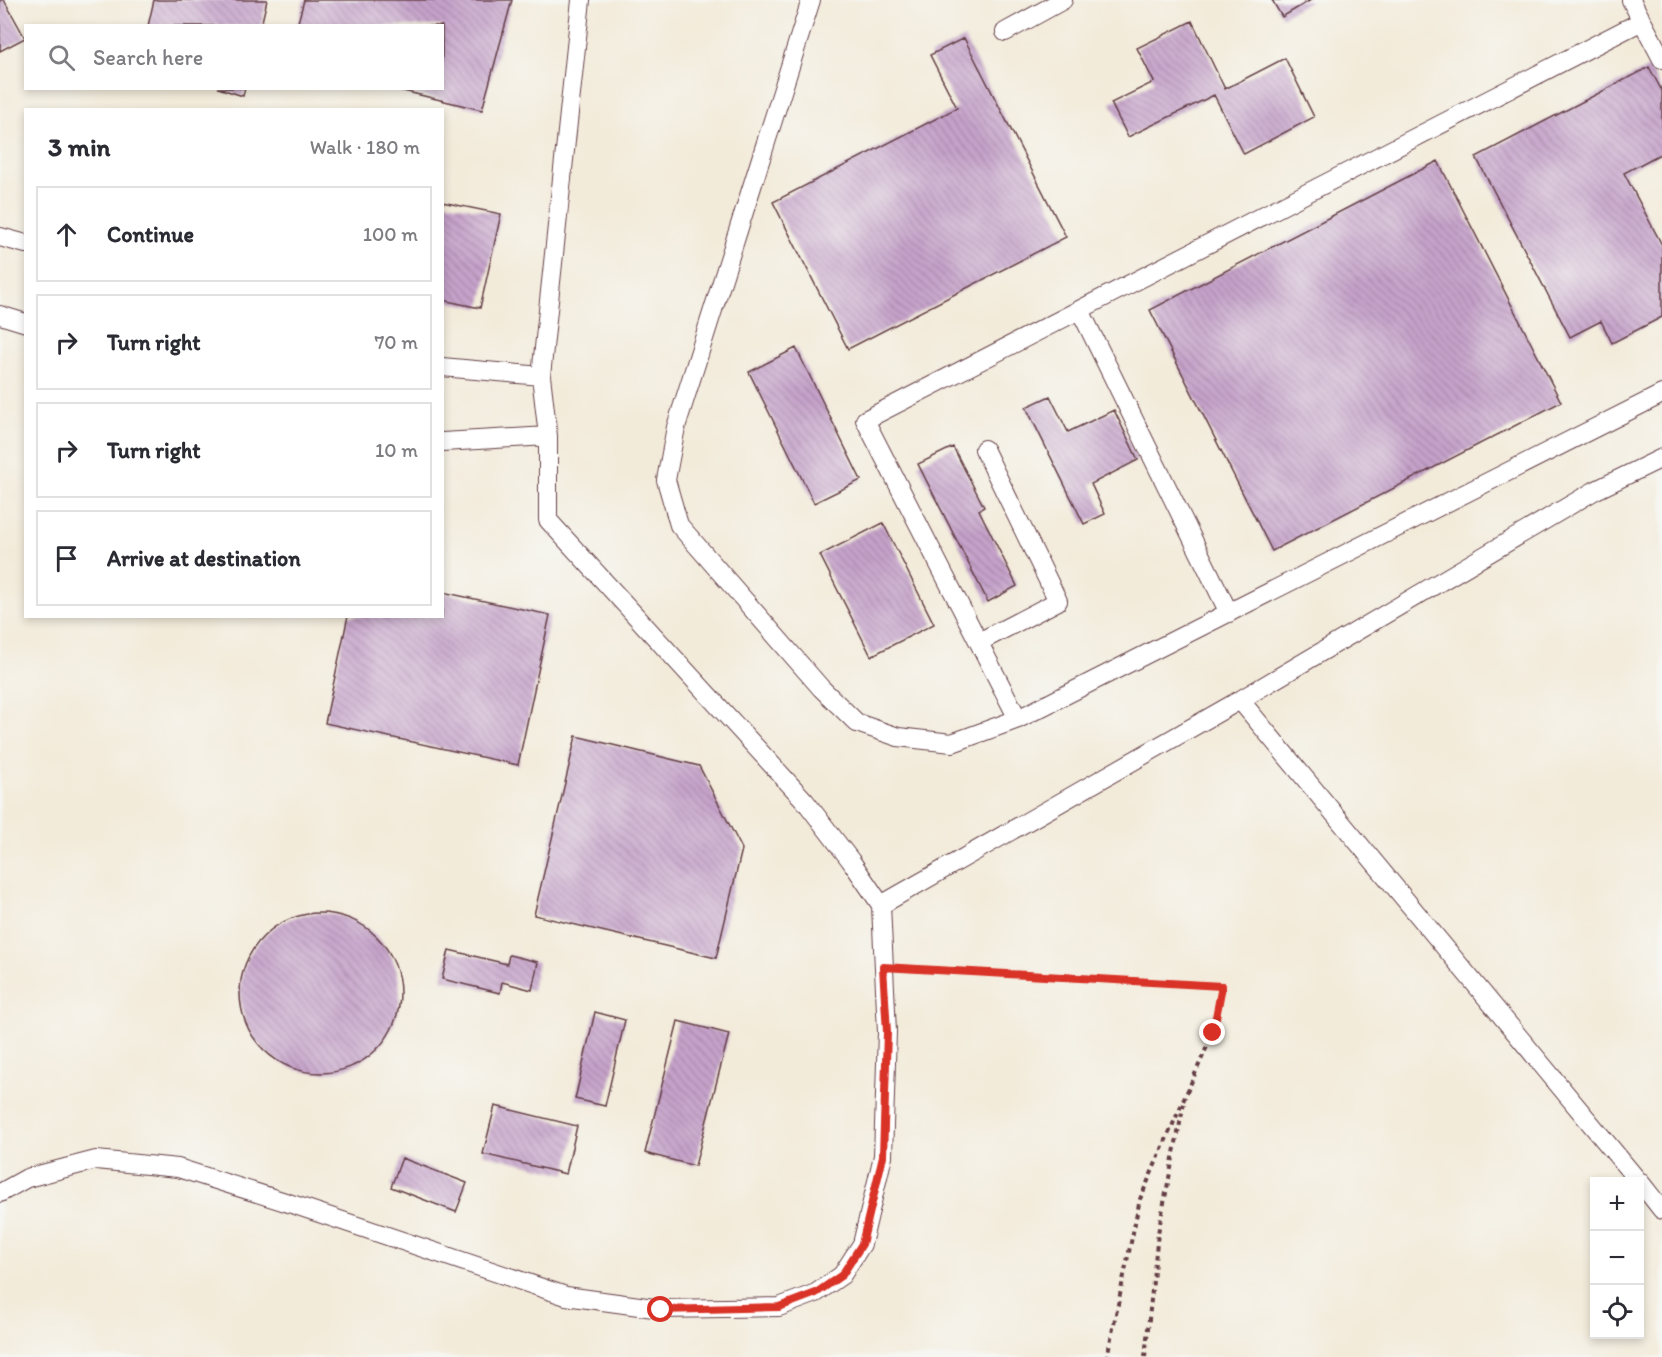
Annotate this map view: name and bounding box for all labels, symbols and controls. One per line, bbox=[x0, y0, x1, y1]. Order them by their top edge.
search box bbox=[24, 24, 444, 90]
icon: search bbox=[45, 41, 78, 74]
text: Search here bbox=[93, 44, 203, 71]
text: 3 min bbox=[48, 131, 110, 163]
text: Walk · 180 m bbox=[310, 135, 420, 159]
icon: ahead bbox=[50, 218, 83, 251]
text: Continue bbox=[107, 221, 194, 248]
text: 100 m bbox=[363, 222, 418, 246]
icon: right bbox=[50, 326, 83, 359]
text: Turn right bbox=[107, 329, 201, 356]
text: 70 m bbox=[374, 330, 418, 354]
icon: right bbox=[50, 434, 83, 467]
text: Turn right bbox=[107, 437, 201, 464]
text: 10 m bbox=[375, 438, 418, 462]
icon: arrive bbox=[50, 542, 83, 575]
text: Arrive at destination bbox=[107, 545, 301, 572]
route end bbox=[1199, 1019, 1225, 1045]
map controls bbox=[1590, 1177, 1644, 1339]
button: + bbox=[1590, 1177, 1644, 1231]
button: − bbox=[1590, 1231, 1644, 1285]
button: locate bbox=[1590, 1285, 1644, 1339]
route start bbox=[647, 1296, 673, 1322]

